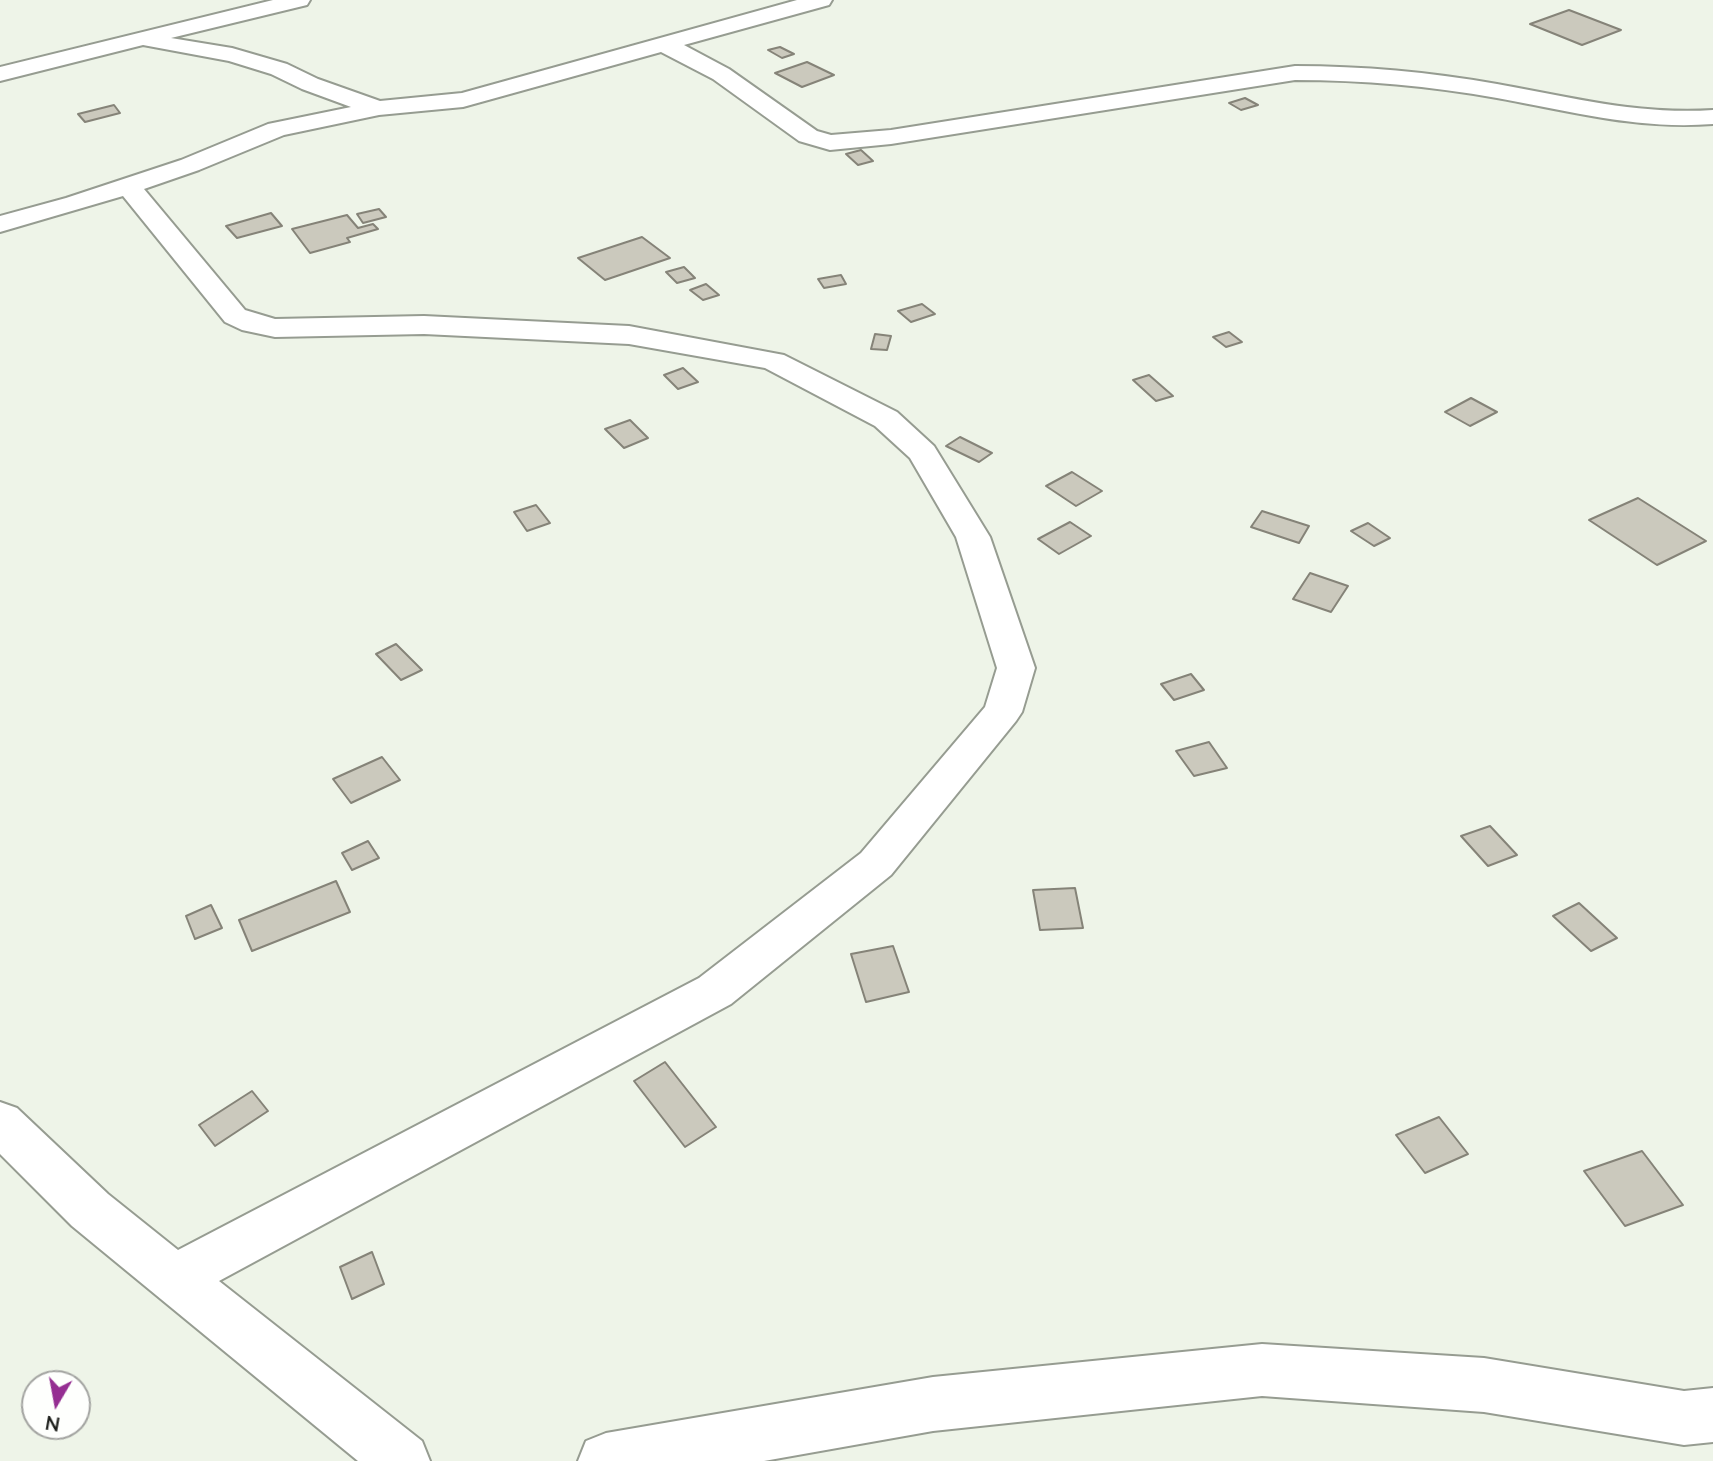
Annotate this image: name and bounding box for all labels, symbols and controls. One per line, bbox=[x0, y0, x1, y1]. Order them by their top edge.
north arrow bbox=[21, 1370, 91, 1440]
text: N bbox=[43, 1412, 62, 1437]

